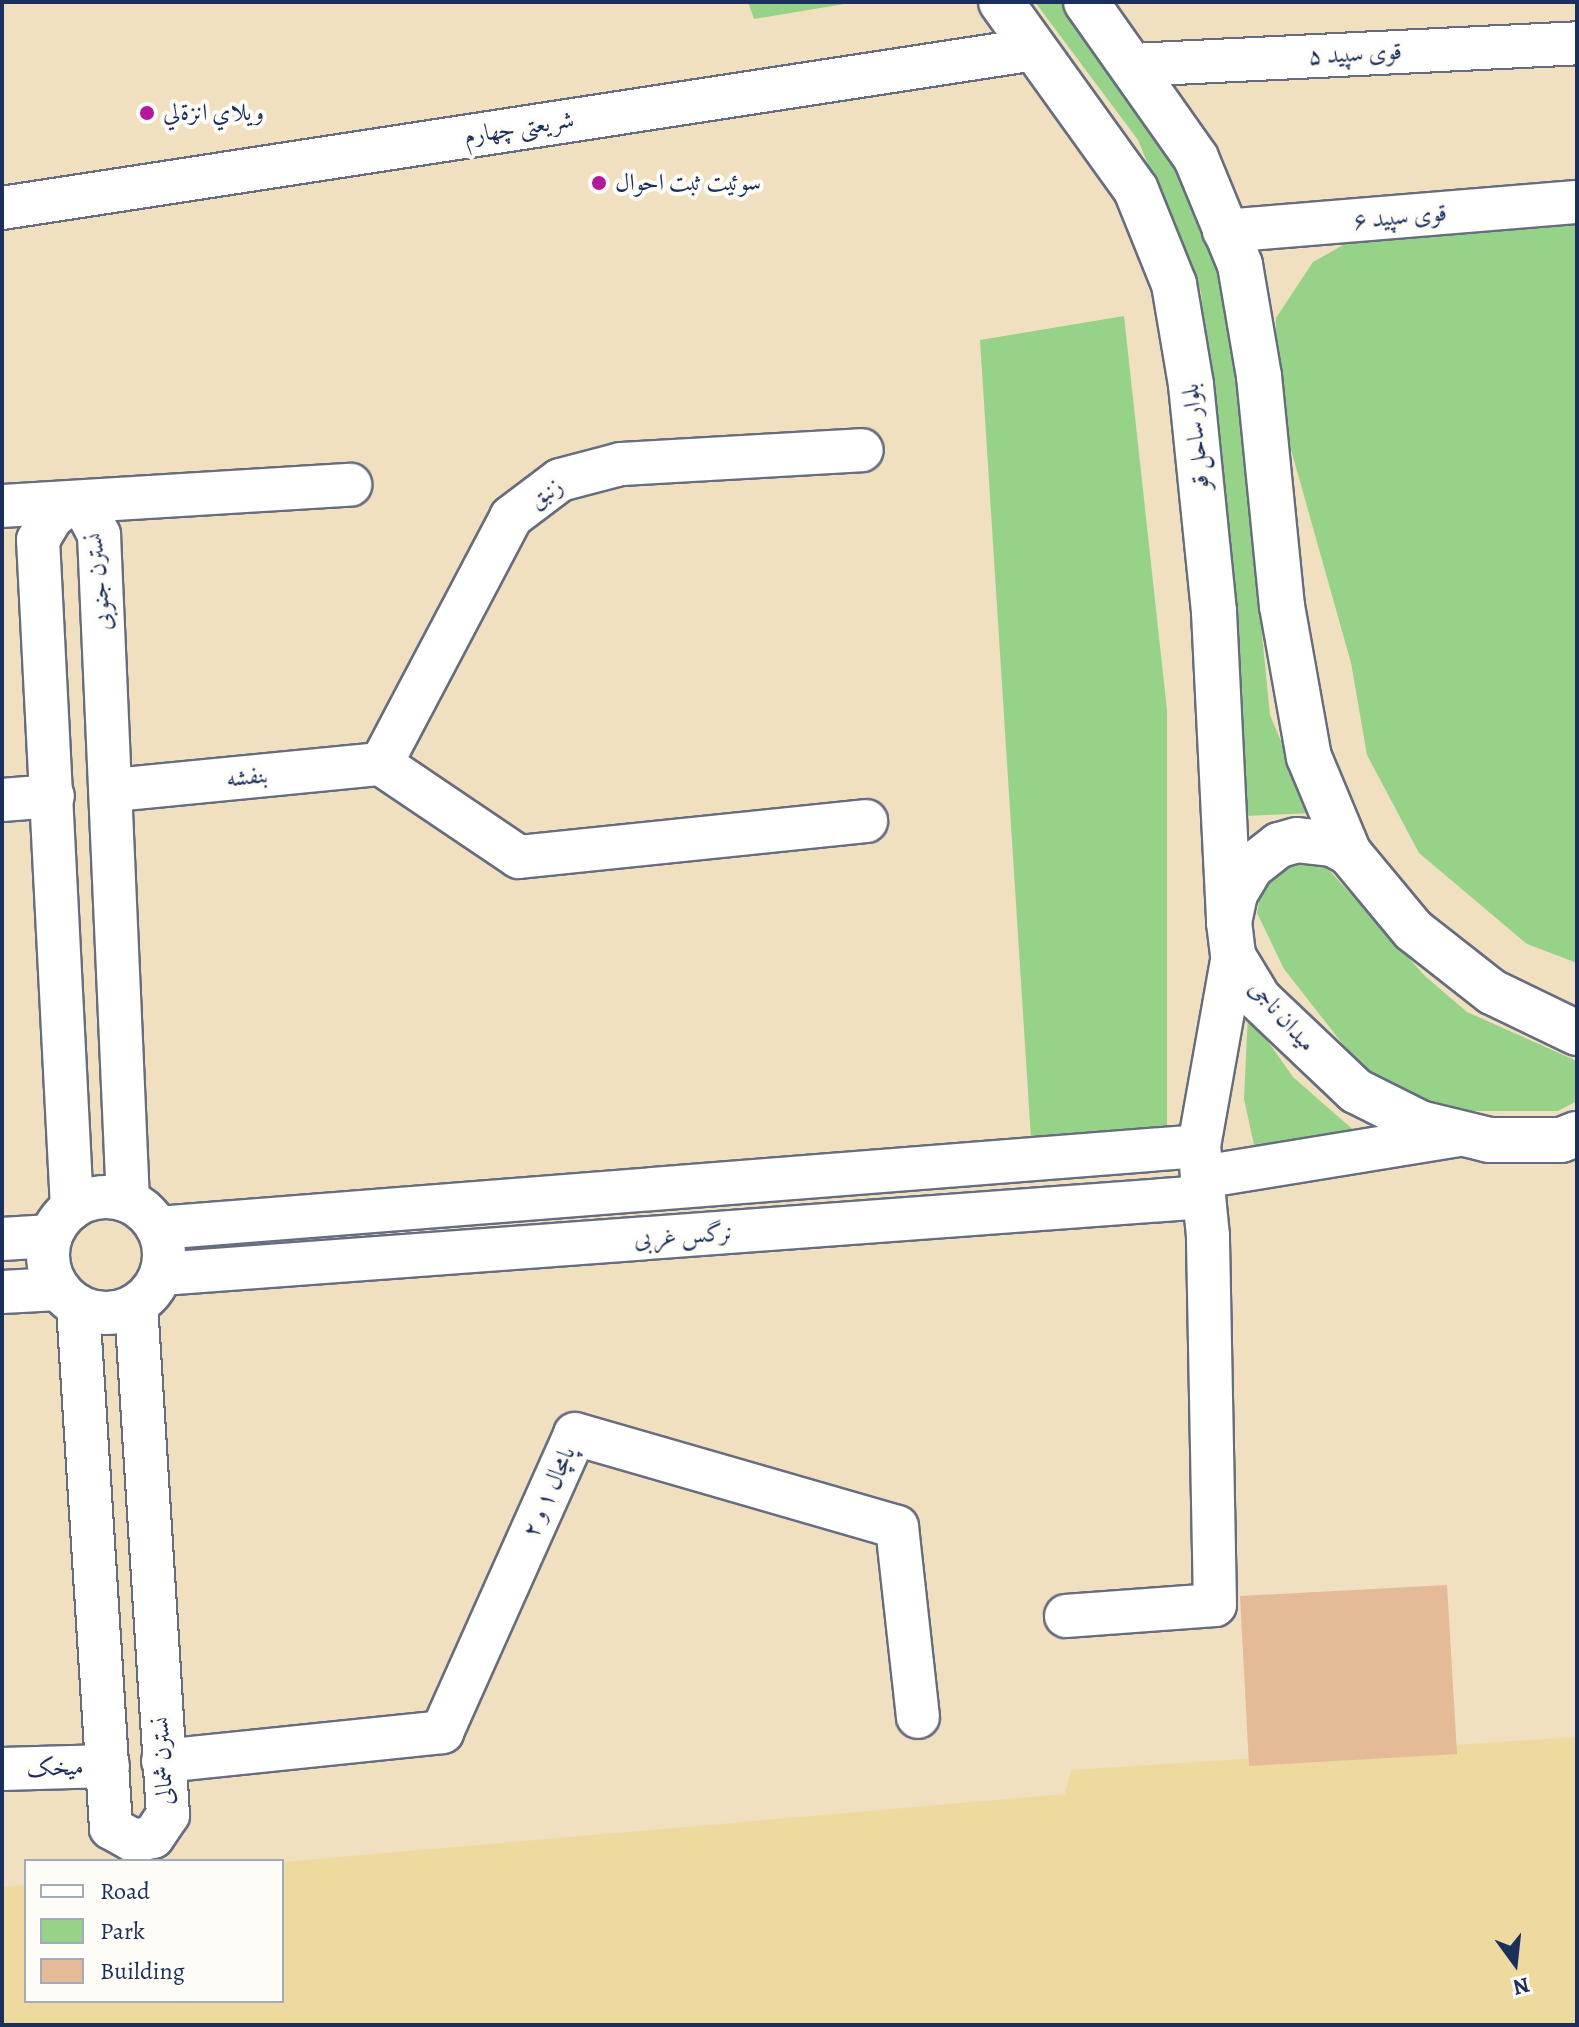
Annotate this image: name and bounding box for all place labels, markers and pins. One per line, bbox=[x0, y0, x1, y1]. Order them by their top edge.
place label: ويلاي انزةلي bbox=[163, 99, 264, 127]
marker: ويلاي انزةلي bbox=[138, 104, 156, 122]
place label: سوئیت ثبت احوال bbox=[615, 169, 761, 197]
marker: سوئیت ثبت احوال bbox=[590, 174, 608, 192]

